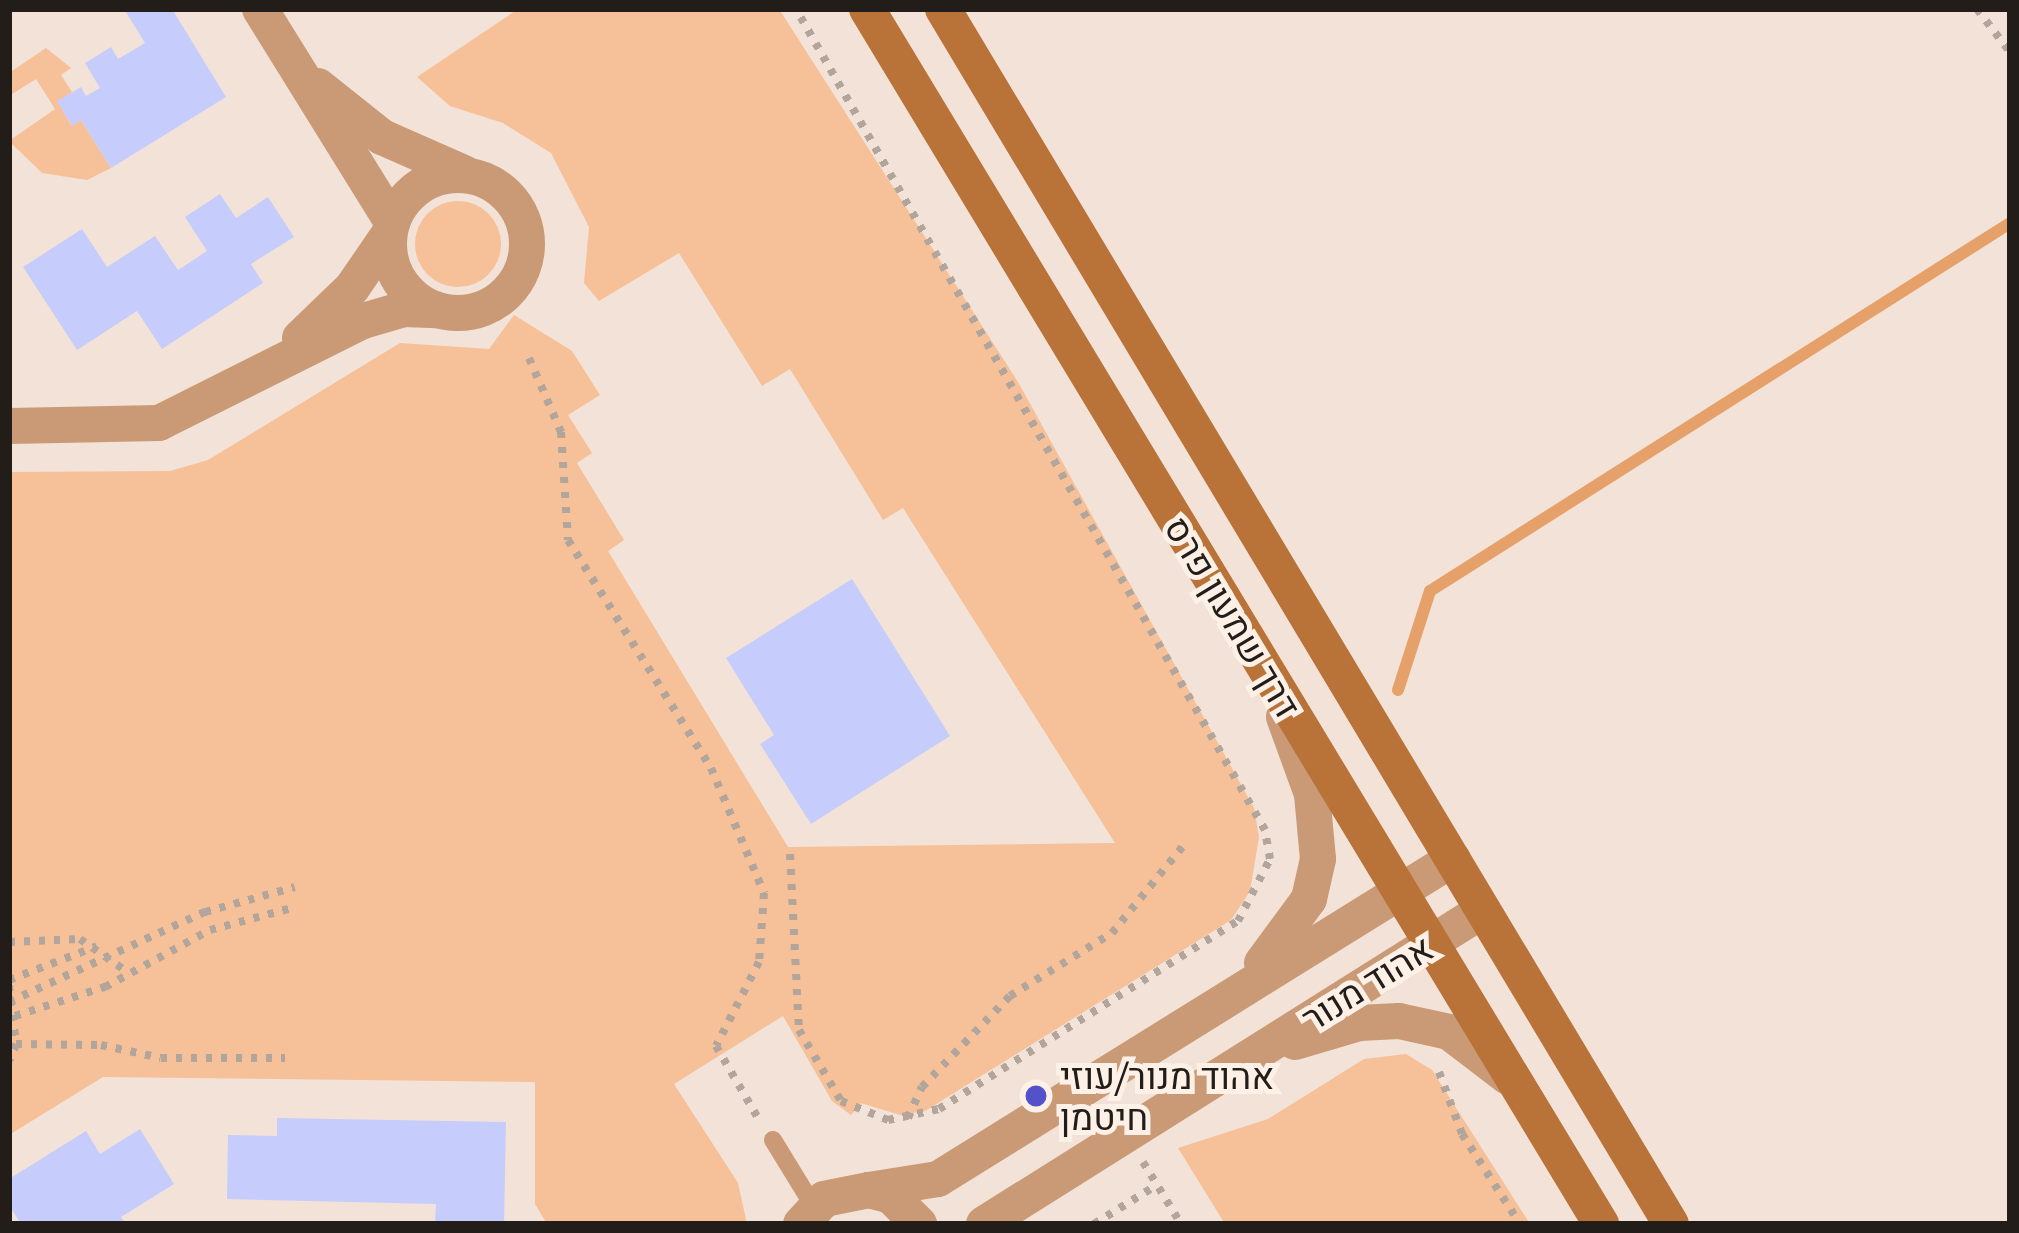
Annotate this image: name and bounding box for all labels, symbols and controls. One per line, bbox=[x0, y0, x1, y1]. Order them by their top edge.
street label: דרך שמעון פרס bbox=[1156, 509, 1310, 725]
street label: אהוד מנור bbox=[1294, 926, 1440, 1040]
place label: אהוד מנור/עוזי חיטמן bbox=[1060, 1053, 1274, 1138]
marker: אהוד מנור/עוזי חיטמן bbox=[1023, 1083, 1049, 1109]

